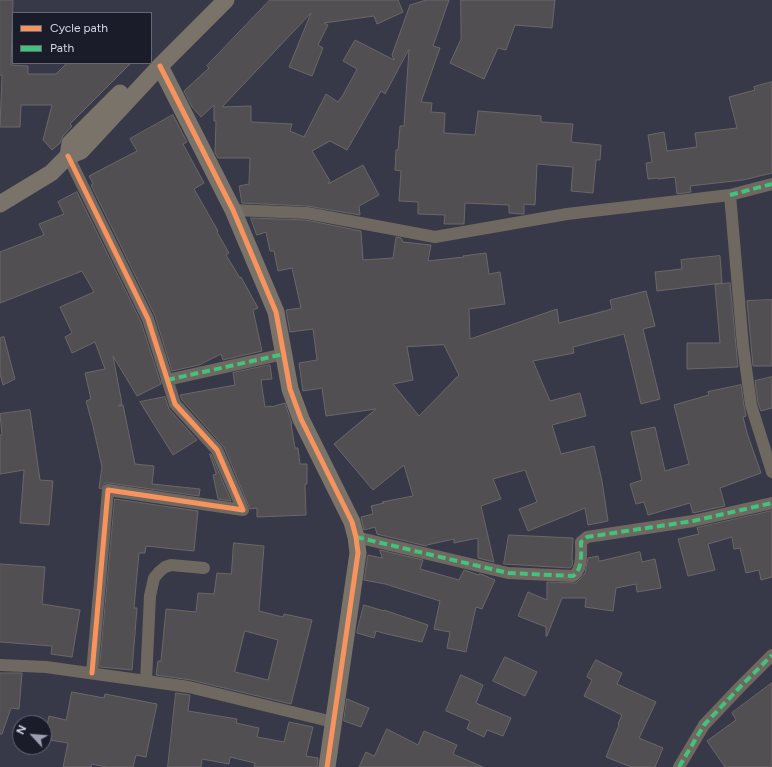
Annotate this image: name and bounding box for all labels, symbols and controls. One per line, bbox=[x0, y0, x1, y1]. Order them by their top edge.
legend bbox=[12, 12, 152, 64]
text: Cycle path bbox=[50, 21, 108, 35]
text: Path bbox=[50, 41, 74, 55]
north arrow bbox=[12, 715, 52, 755]
text: N bbox=[14, 723, 29, 737]

